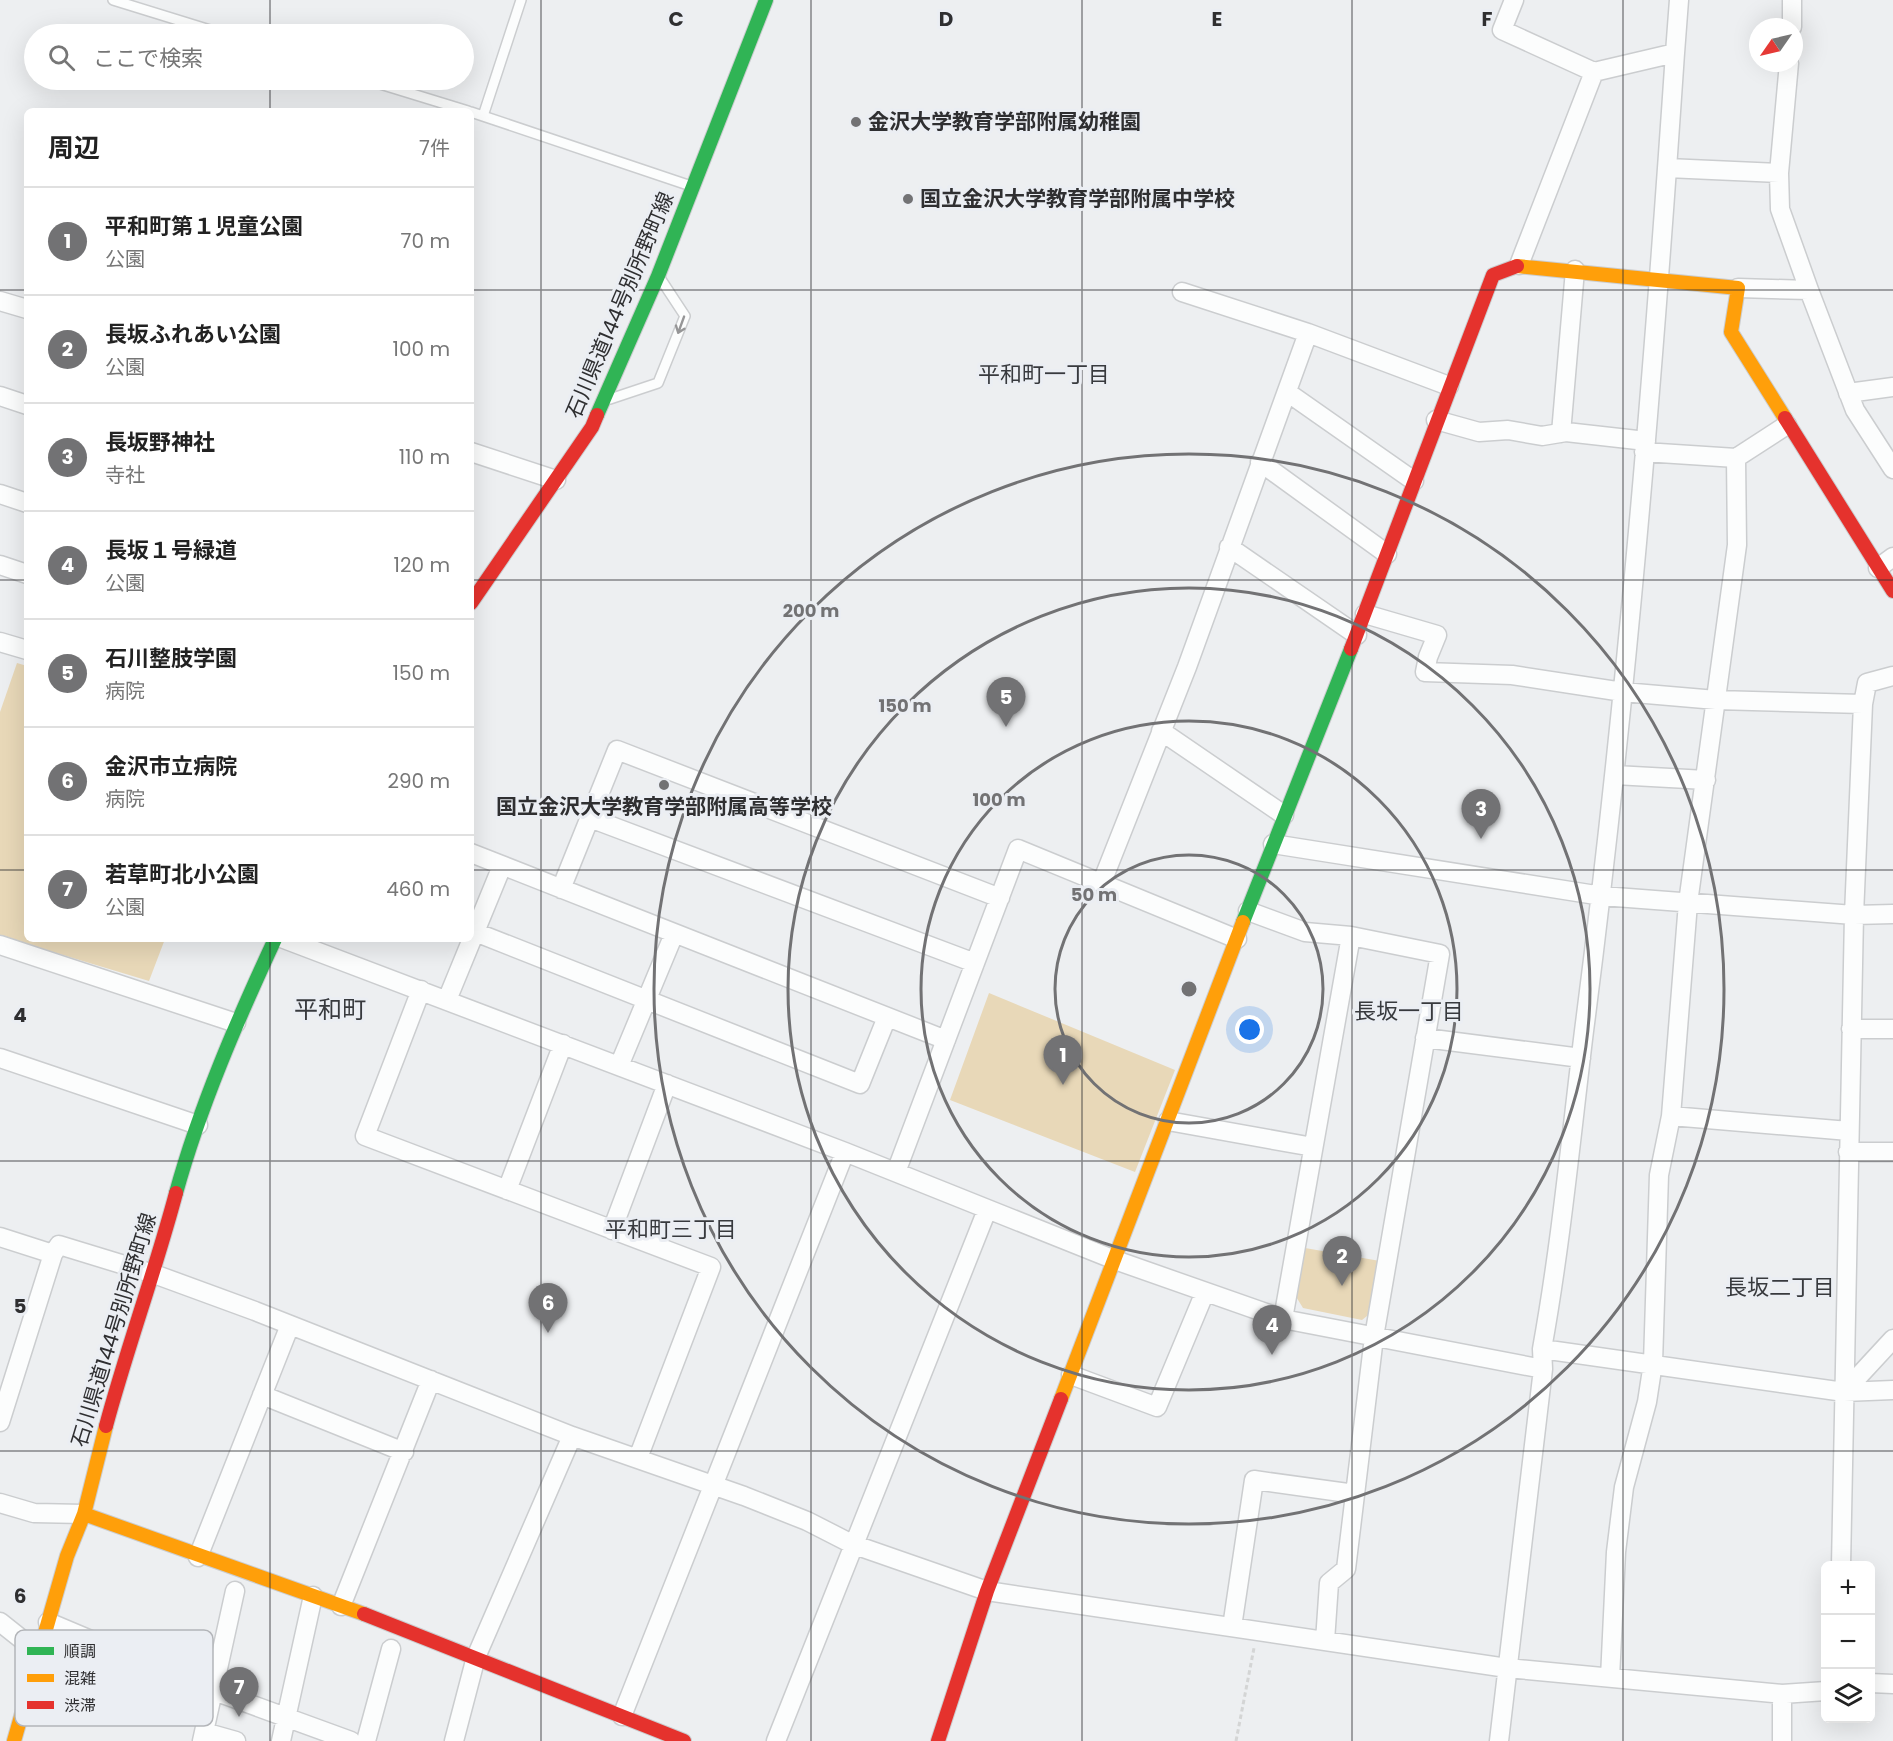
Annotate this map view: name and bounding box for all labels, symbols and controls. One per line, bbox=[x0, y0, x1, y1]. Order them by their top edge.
text: C bbox=[668, 5, 684, 33]
text: D bbox=[939, 5, 953, 33]
text: E bbox=[1212, 5, 1222, 33]
text: F bbox=[1482, 5, 1493, 33]
north arrow bbox=[1749, 18, 1803, 72]
search box bbox=[24, 24, 474, 90]
icon: search bbox=[45, 41, 78, 74]
text: ここで検索 bbox=[93, 43, 203, 74]
place label: 金沢大学教育学部附属幼稚園 bbox=[868, 107, 1141, 136]
marker: 金沢大学教育学部附属幼稚園 bbox=[849, 115, 863, 129]
text: 周辺 bbox=[48, 130, 100, 166]
text: 7件 bbox=[419, 134, 450, 162]
place label: 国立金沢大学教育学部附属中学校 bbox=[920, 184, 1235, 213]
street label: 石川県道144号別所野町線 bbox=[559, 187, 680, 422]
marker: 国立金沢大学教育学部附属中学校 bbox=[901, 192, 915, 206]
text: 平和町第１児童公園 bbox=[105, 211, 303, 242]
text: 1 bbox=[64, 227, 71, 255]
text: 70 m bbox=[401, 227, 450, 255]
text: 公園 bbox=[105, 245, 145, 273]
one-way arrow bbox=[675, 316, 686, 334]
text: 長坂ふれあい公園 bbox=[105, 319, 281, 350]
text: 2 bbox=[62, 335, 73, 363]
text: 100 m bbox=[393, 335, 450, 363]
text: 公園 bbox=[105, 353, 145, 381]
district label: 平和町一丁目 bbox=[978, 359, 1110, 390]
text: 長坂野神社 bbox=[105, 427, 215, 458]
text: 3 bbox=[61, 443, 74, 471]
text: 110 m bbox=[399, 443, 450, 471]
text: 寺社 bbox=[105, 461, 145, 489]
text: 長坂１号緑道 bbox=[105, 535, 237, 566]
text: 4 bbox=[61, 551, 74, 579]
text: 120 m bbox=[394, 551, 450, 579]
text: 公園 bbox=[105, 569, 145, 597]
text: 200 m bbox=[783, 598, 839, 623]
text: 石川整肢学園 bbox=[105, 643, 237, 674]
text: 5 bbox=[61, 659, 74, 687]
text: 150 m bbox=[393, 659, 450, 687]
text: 病院 bbox=[105, 677, 145, 705]
pin: 5 bbox=[986, 678, 1026, 727]
text: 150 m bbox=[878, 693, 932, 718]
text: 金沢市立病院 bbox=[105, 751, 237, 782]
text: 6 bbox=[61, 767, 74, 795]
text: 290 m bbox=[387, 767, 450, 795]
marker: 国立金沢大学教育学部附属高等学校 bbox=[657, 778, 671, 792]
text: 病院 bbox=[105, 785, 145, 813]
text: 100 m bbox=[972, 787, 1026, 812]
pin: 3 bbox=[1462, 790, 1500, 839]
place label: 国立金沢大学教育学部附属高等学校 bbox=[496, 792, 832, 821]
text: 若草町北小公園 bbox=[105, 859, 259, 890]
text: 7 bbox=[62, 875, 73, 903]
text: 460 m bbox=[386, 875, 450, 903]
text: 50 m bbox=[1071, 882, 1117, 907]
text: 公園 bbox=[105, 893, 145, 921]
centre of rings bbox=[1179, 979, 1199, 999]
district label: 平和町 bbox=[294, 993, 366, 1026]
district label: 長坂一丁目 bbox=[1354, 996, 1464, 1027]
text: 4 bbox=[13, 1001, 27, 1029]
your location bbox=[1235, 1015, 1264, 1044]
pin: 1 bbox=[1044, 1036, 1082, 1085]
street label: 石川県道144号別所野町線 bbox=[64, 1209, 163, 1450]
district label: 平和町三丁目 bbox=[605, 1214, 737, 1245]
pin: 2 bbox=[1322, 1236, 1362, 1286]
district label: 長坂二丁目 bbox=[1725, 1272, 1835, 1303]
pin: 6 bbox=[528, 1284, 568, 1333]
text: 5 bbox=[14, 1292, 27, 1320]
pin: 4 bbox=[1252, 1306, 1292, 1355]
map controls bbox=[1821, 1561, 1875, 1723]
button: + bbox=[1821, 1561, 1875, 1615]
text: 6 bbox=[14, 1582, 26, 1610]
button: − bbox=[1821, 1615, 1875, 1669]
legend bbox=[15, 1630, 213, 1726]
text: 順調 bbox=[64, 1640, 96, 1663]
text: 混雑 bbox=[64, 1667, 96, 1690]
pin: 7 bbox=[220, 1668, 258, 1717]
button: layers bbox=[1821, 1669, 1875, 1723]
text: 渋滞 bbox=[64, 1694, 96, 1717]

